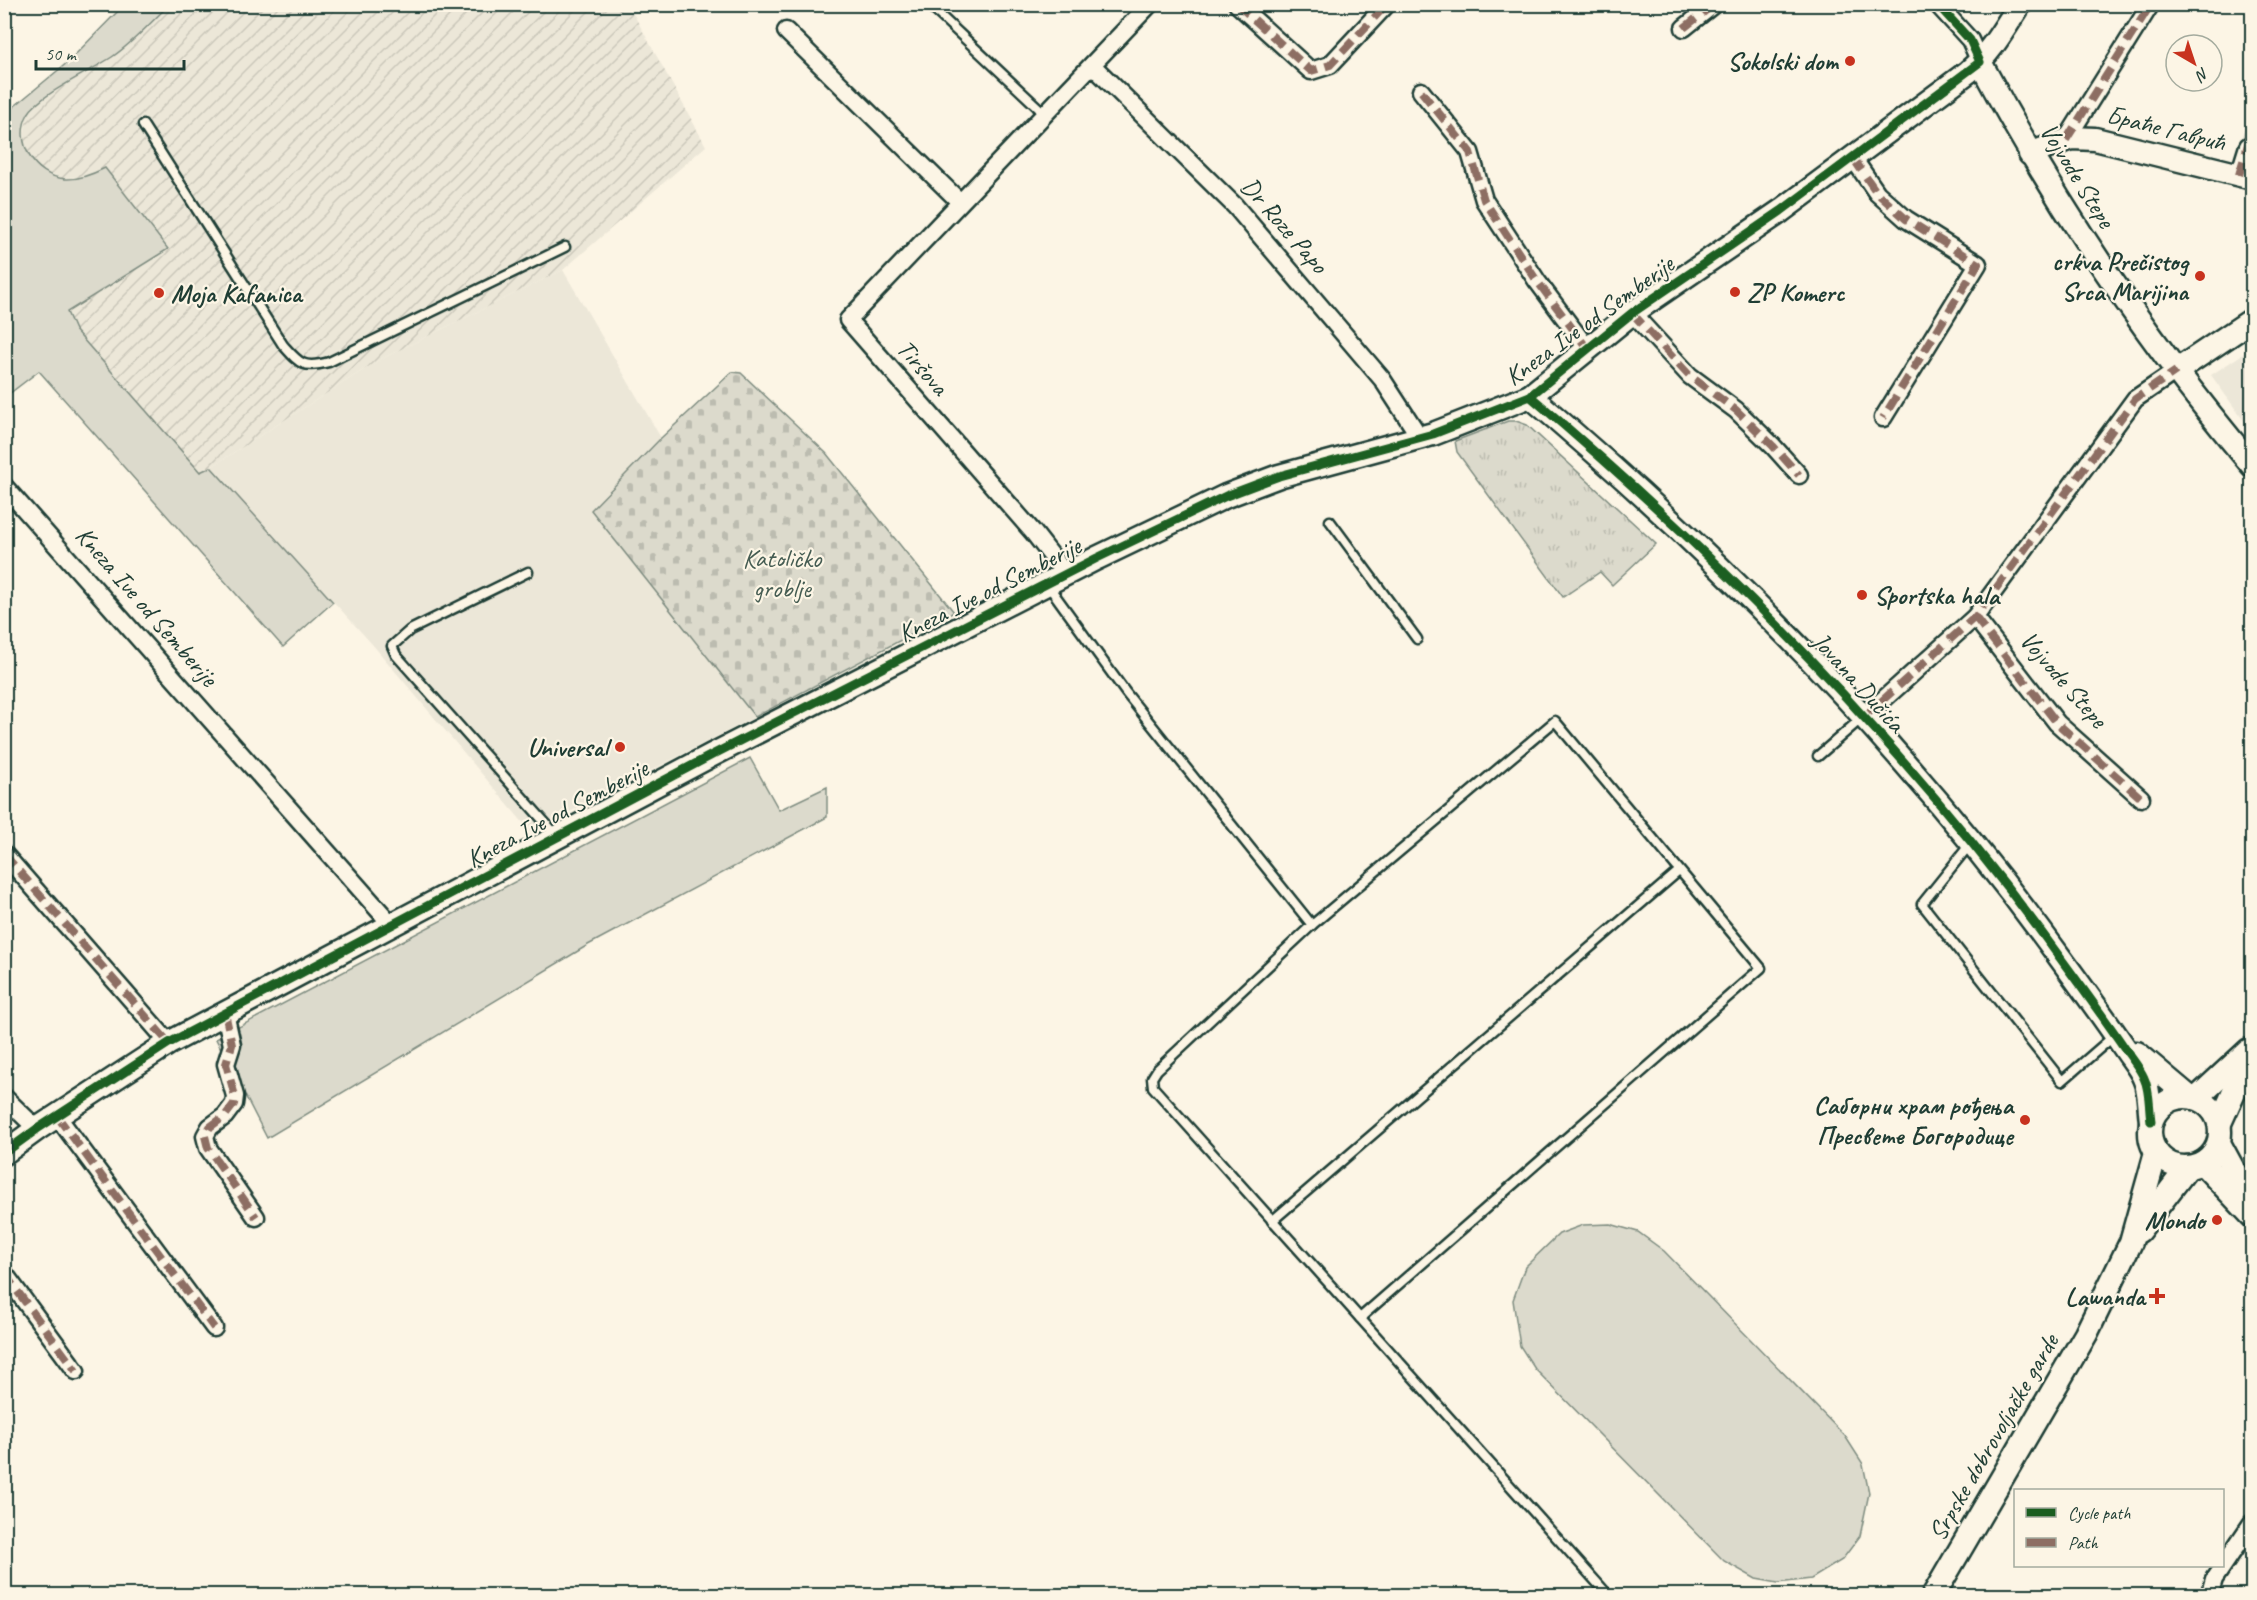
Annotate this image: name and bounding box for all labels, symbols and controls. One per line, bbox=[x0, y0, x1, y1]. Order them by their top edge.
scale bar bbox=[36, 33, 184, 71]
north arrow bbox=[2164, 33, 2224, 93]
text: 50 m bbox=[45, 43, 78, 65]
place label: Sokolski dom bbox=[1727, 45, 1839, 78]
marker: Sokolski dom bbox=[1843, 54, 1857, 68]
text: N bbox=[2190, 63, 2213, 87]
street label: Браће Гаврић bbox=[2103, 98, 2230, 160]
street label: Vojvode Stepe bbox=[2032, 117, 2124, 235]
street label: Dr Roze Papo bbox=[1234, 170, 1337, 282]
place label: crkva Prečistog Srca Marijina bbox=[2052, 245, 2191, 308]
street label: Kneza Ive od Semberije bbox=[1498, 247, 1682, 393]
marker: crkva Prečistog Srca Marijina bbox=[2193, 269, 2207, 283]
place label: ZP Komerc bbox=[1747, 276, 1845, 309]
place label: Moja Kafanica bbox=[171, 277, 304, 310]
marker: ZP Komerc bbox=[1728, 285, 1742, 299]
marker: Moja Kafanica bbox=[152, 286, 166, 300]
street label: Tiršova bbox=[889, 333, 957, 403]
street label: Kneza Ive od Semberije bbox=[68, 520, 226, 694]
street label: Kneza Ive od Semberije bbox=[892, 528, 1088, 650]
park label: Katoličko groblje bbox=[743, 542, 823, 605]
place label: Sportska hala bbox=[1874, 579, 2001, 612]
marker: Sportska hala bbox=[1855, 588, 1869, 602]
street label: Jovana Dučića bbox=[1804, 624, 1913, 741]
street label: Vojvode Stepe bbox=[2013, 624, 2116, 736]
place label: Universal bbox=[527, 731, 612, 764]
marker: Universal bbox=[613, 740, 627, 754]
street label: Kneza Ive od Semberije bbox=[461, 751, 655, 875]
place label: Саборни храм рођења Пресвете Богородице bbox=[1814, 1089, 2015, 1152]
marker: Саборни храм рођења Пресвете Богородице bbox=[2018, 1113, 2032, 1127]
place label: Mondo bbox=[2145, 1204, 2208, 1237]
marker: Mondo bbox=[2210, 1213, 2224, 1227]
place label: Lawanda bbox=[2065, 1280, 2147, 1313]
marker: Lawanda bbox=[2150, 1289, 2164, 1303]
street label: Srpske dobrovoljačke garde bbox=[1921, 1327, 2067, 1547]
legend bbox=[2014, 1489, 2224, 1567]
text: Cycle path bbox=[2068, 1502, 2131, 1524]
text: Path bbox=[2068, 1532, 2098, 1554]

